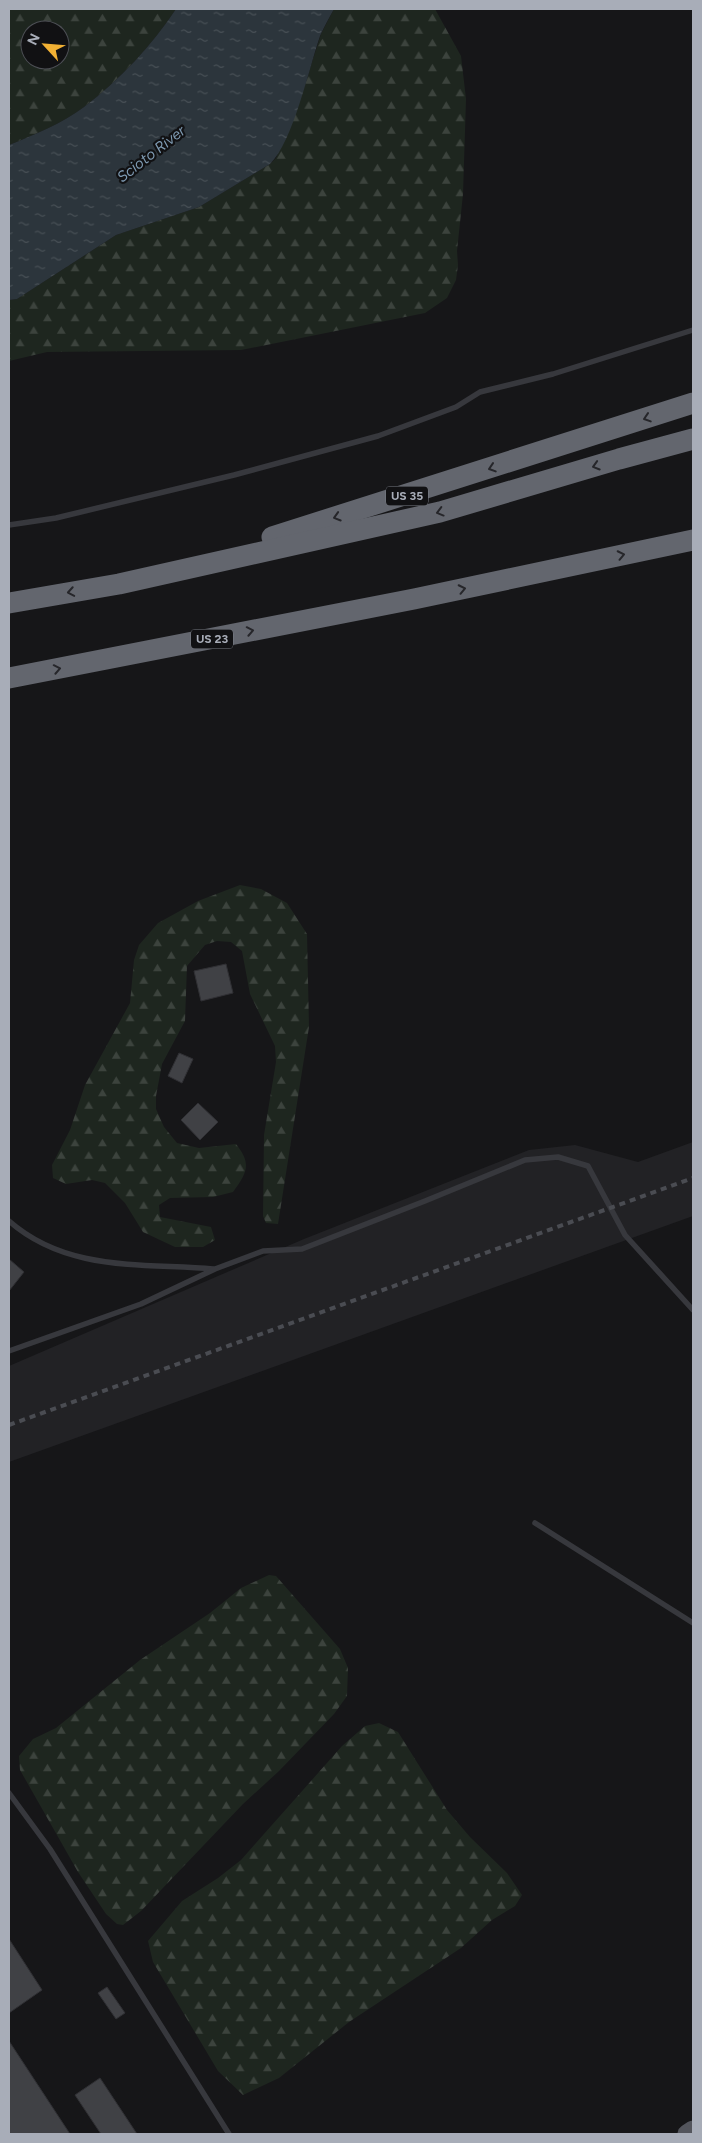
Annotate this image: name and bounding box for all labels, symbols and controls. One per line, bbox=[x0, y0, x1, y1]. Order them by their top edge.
north arrow bbox=[20, 20, 70, 70]
text: N bbox=[24, 31, 44, 48]
water label: Scioto River bbox=[113, 121, 189, 186]
one-way arrow bbox=[643, 413, 652, 423]
one-way arrow bbox=[592, 460, 600, 470]
one-way arrow bbox=[489, 463, 497, 473]
road number: US 35 bbox=[386, 486, 428, 506]
one-way arrow bbox=[435, 506, 444, 517]
one-way arrow bbox=[334, 511, 342, 521]
one-way arrow bbox=[617, 551, 626, 561]
one-way arrow bbox=[458, 584, 467, 595]
one-way arrow bbox=[66, 587, 75, 597]
one-way arrow bbox=[246, 626, 255, 637]
road number: US 23 bbox=[191, 630, 233, 648]
one-way arrow bbox=[52, 665, 61, 675]

